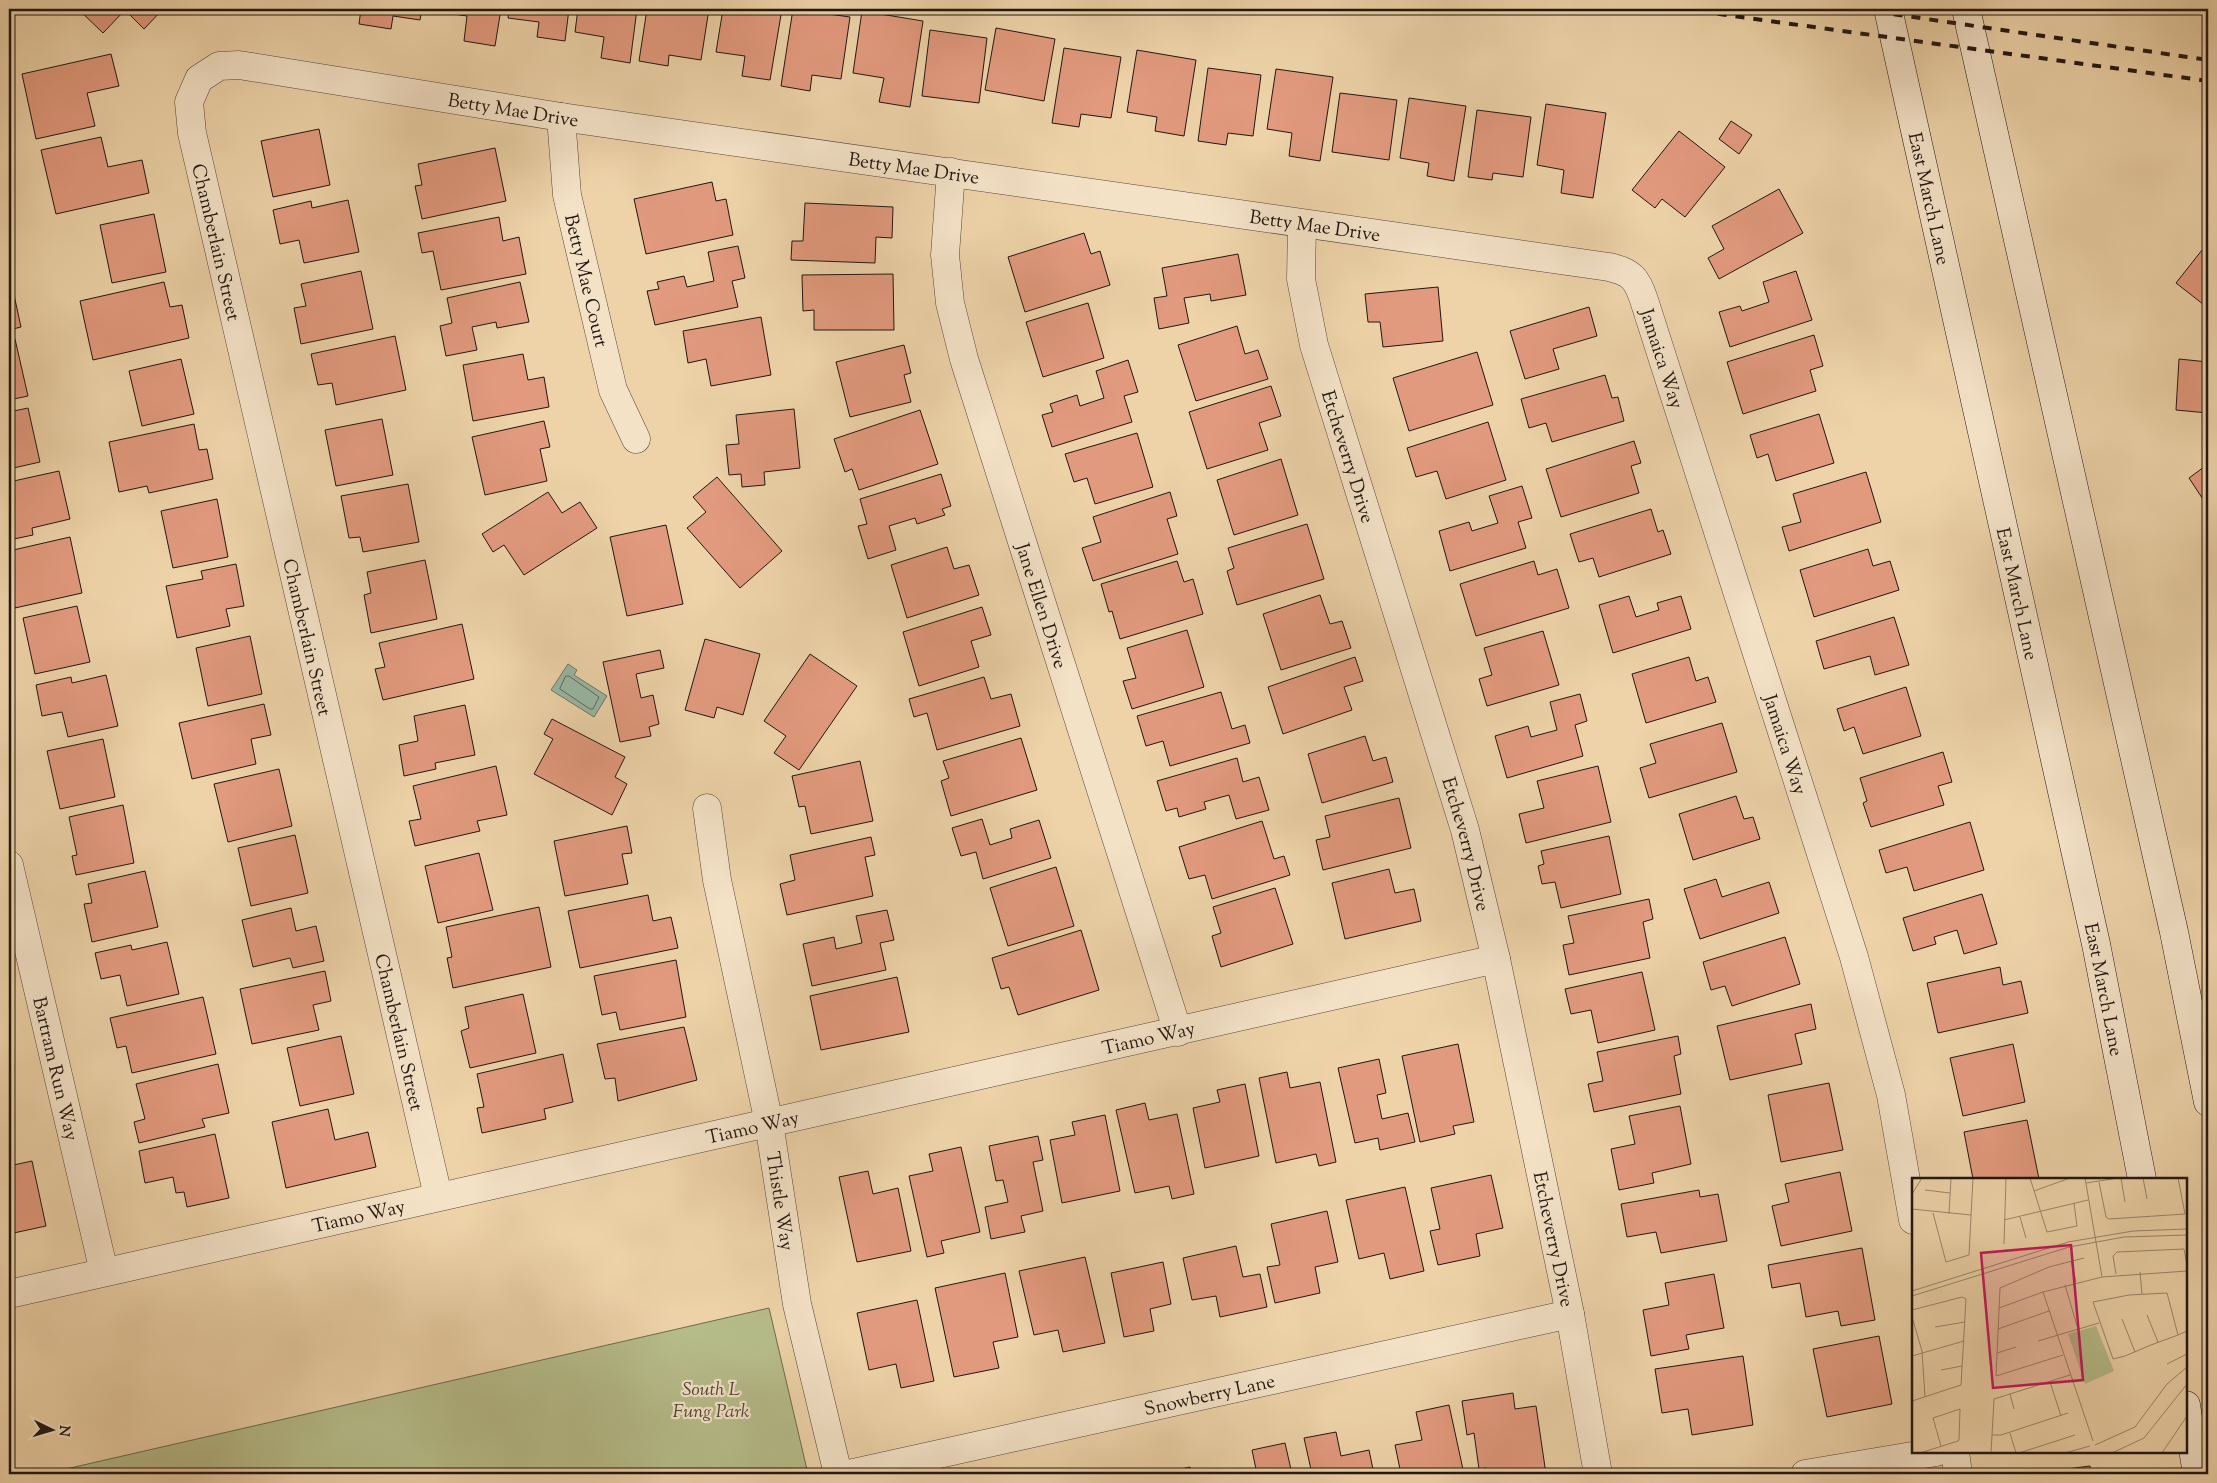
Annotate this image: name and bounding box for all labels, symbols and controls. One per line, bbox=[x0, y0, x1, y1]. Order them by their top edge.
street label: Betty Mae Drive bbox=[446, 88, 580, 135]
street label: East March Lane bbox=[1900, 130, 1956, 268]
street label: Betty Mae Drive bbox=[846, 147, 981, 193]
street label: Chamberlain Street bbox=[183, 161, 246, 324]
street label: Betty Mae Drive bbox=[1247, 205, 1382, 250]
street label: Betty Mae Court bbox=[556, 212, 614, 351]
street label: Jamaica Way bbox=[1631, 305, 1689, 413]
street label: Etcheverry Drive bbox=[1313, 387, 1380, 527]
street label: East March Lane bbox=[1988, 525, 2044, 663]
street label: Jane Ellen Drive bbox=[1007, 539, 1073, 673]
street label: Chamberlain Street bbox=[274, 556, 337, 719]
street label: Jamaica Way bbox=[1755, 691, 1812, 799]
street label: Etcheverry Drive bbox=[1433, 774, 1495, 914]
street label: East March Lane bbox=[2076, 921, 2129, 1059]
street label: Chamberlain Street bbox=[366, 951, 429, 1114]
street label: Bartram Run Way bbox=[24, 994, 84, 1144]
street label: Tiamo Way bbox=[1100, 1016, 1199, 1063]
street label: Tiamo Way bbox=[704, 1105, 803, 1153]
street label: Thistle Way bbox=[758, 1150, 800, 1253]
street label: Etcheverry Drive bbox=[1525, 1169, 1579, 1310]
inset map bbox=[1912, 1178, 2187, 1453]
street label: Tiamo Way bbox=[310, 1194, 408, 1241]
street label: Snowberry Lane bbox=[1142, 1369, 1278, 1424]
park label: South L Fung Park bbox=[673, 1377, 750, 1426]
north arrow bbox=[28, 1406, 78, 1456]
text: N bbox=[53, 1425, 73, 1437]

